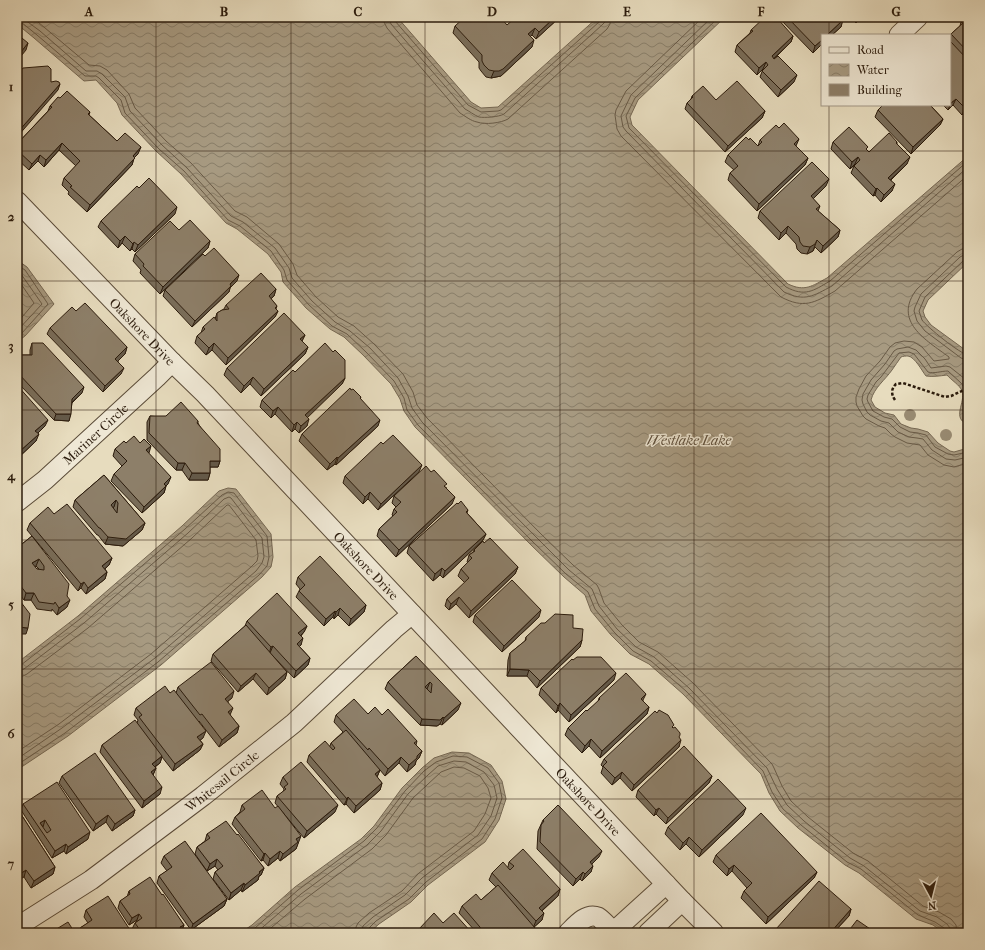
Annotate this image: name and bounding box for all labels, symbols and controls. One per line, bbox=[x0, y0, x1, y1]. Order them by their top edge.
text: A bbox=[84, 4, 94, 19]
text: B bbox=[220, 4, 229, 19]
text: C bbox=[354, 4, 363, 19]
text: D bbox=[487, 4, 497, 19]
text: E bbox=[623, 4, 631, 19]
text: F bbox=[757, 4, 765, 19]
text: G bbox=[891, 4, 901, 19]
legend bbox=[821, 34, 951, 106]
text: Road bbox=[857, 43, 884, 57]
text: Water bbox=[856, 63, 890, 77]
text: 1 bbox=[9, 79, 14, 94]
text: Building bbox=[857, 83, 902, 97]
text: 2 bbox=[8, 209, 15, 224]
street label: Oakshore Drive bbox=[106, 295, 178, 369]
text: 3 bbox=[8, 338, 14, 354]
street label: Mariner Circle bbox=[60, 400, 132, 468]
water label: Westlake Lake bbox=[647, 432, 732, 449]
text: 4 bbox=[6, 468, 16, 484]
street label: Oakshore Drive bbox=[330, 529, 402, 603]
text: 5 bbox=[8, 597, 14, 612]
text: 6 bbox=[7, 726, 15, 741]
street label: Whitesail Circle bbox=[182, 747, 262, 815]
street label: Oakshore Drive bbox=[552, 765, 624, 839]
text: 7 bbox=[7, 856, 15, 871]
north arrow bbox=[911, 876, 951, 916]
text: N bbox=[927, 898, 937, 912]

